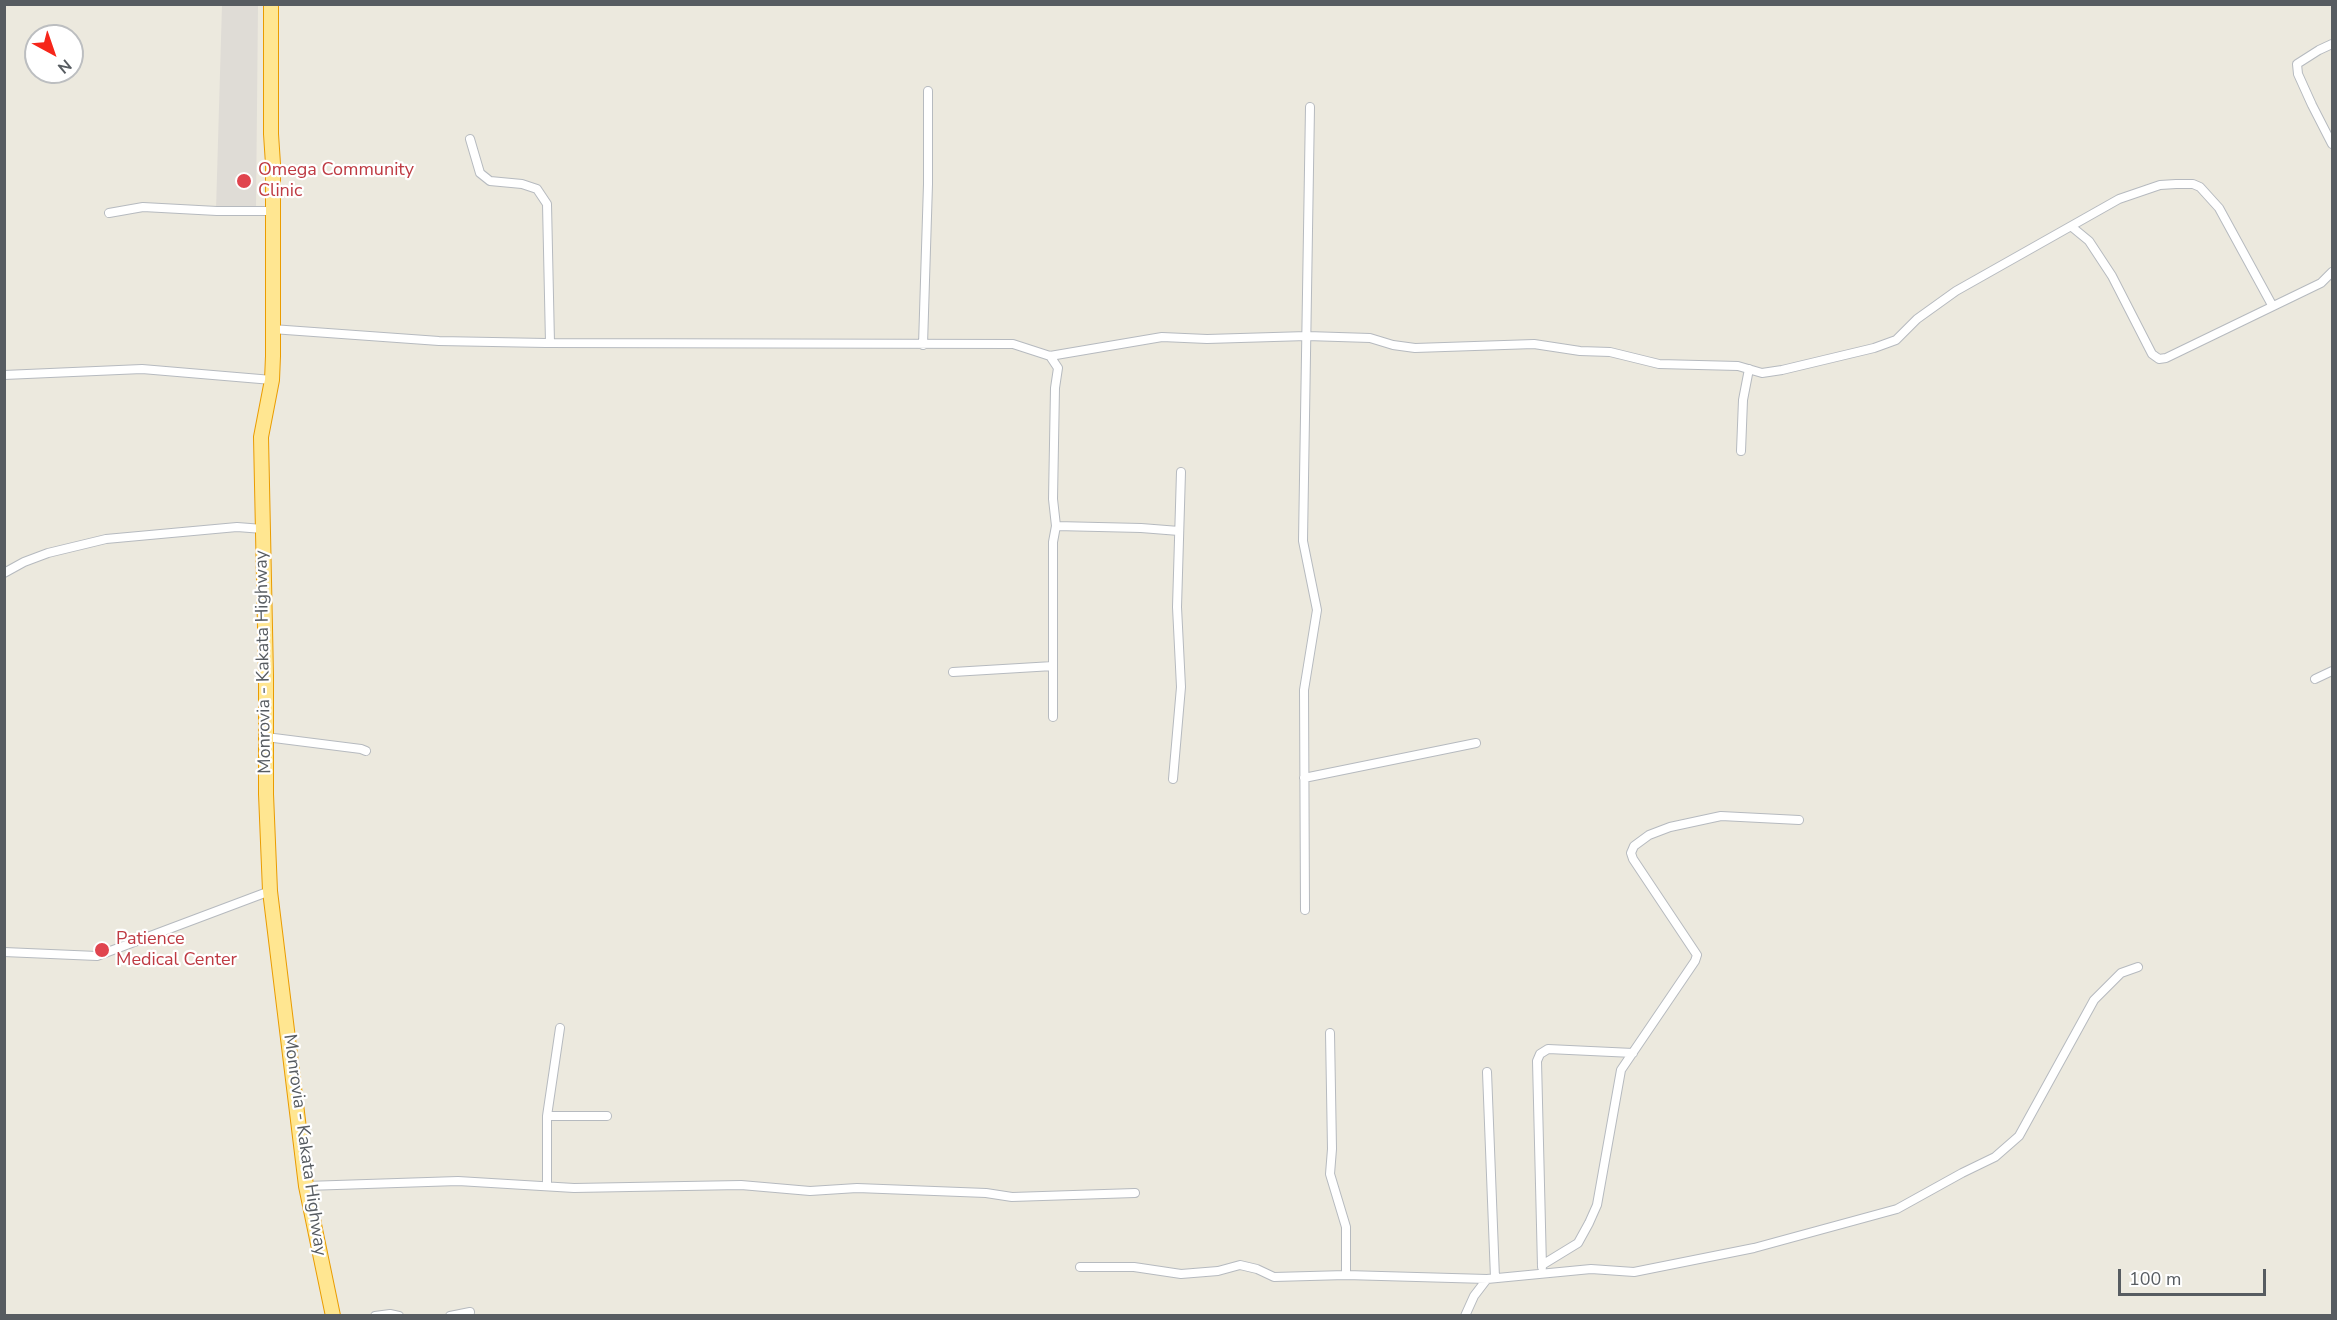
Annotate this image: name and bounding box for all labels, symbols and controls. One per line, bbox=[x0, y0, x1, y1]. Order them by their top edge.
north arrow bbox=[24, 24, 84, 84]
text: N bbox=[53, 54, 76, 79]
place label: Omega Community Clinic bbox=[258, 160, 414, 202]
marker: Omega Community Clinic bbox=[235, 172, 253, 190]
street label: Monrovia - Kakata Highway bbox=[251, 550, 277, 774]
place label: Patience Medical Center bbox=[116, 929, 237, 972]
marker: Patience Medical Center bbox=[93, 941, 111, 959]
street label: Monrovia - Kakata Highway bbox=[278, 1033, 330, 1257]
scale bar bbox=[2121, 1257, 2270, 1295]
text: 100 m bbox=[2129, 1267, 2181, 1291]

